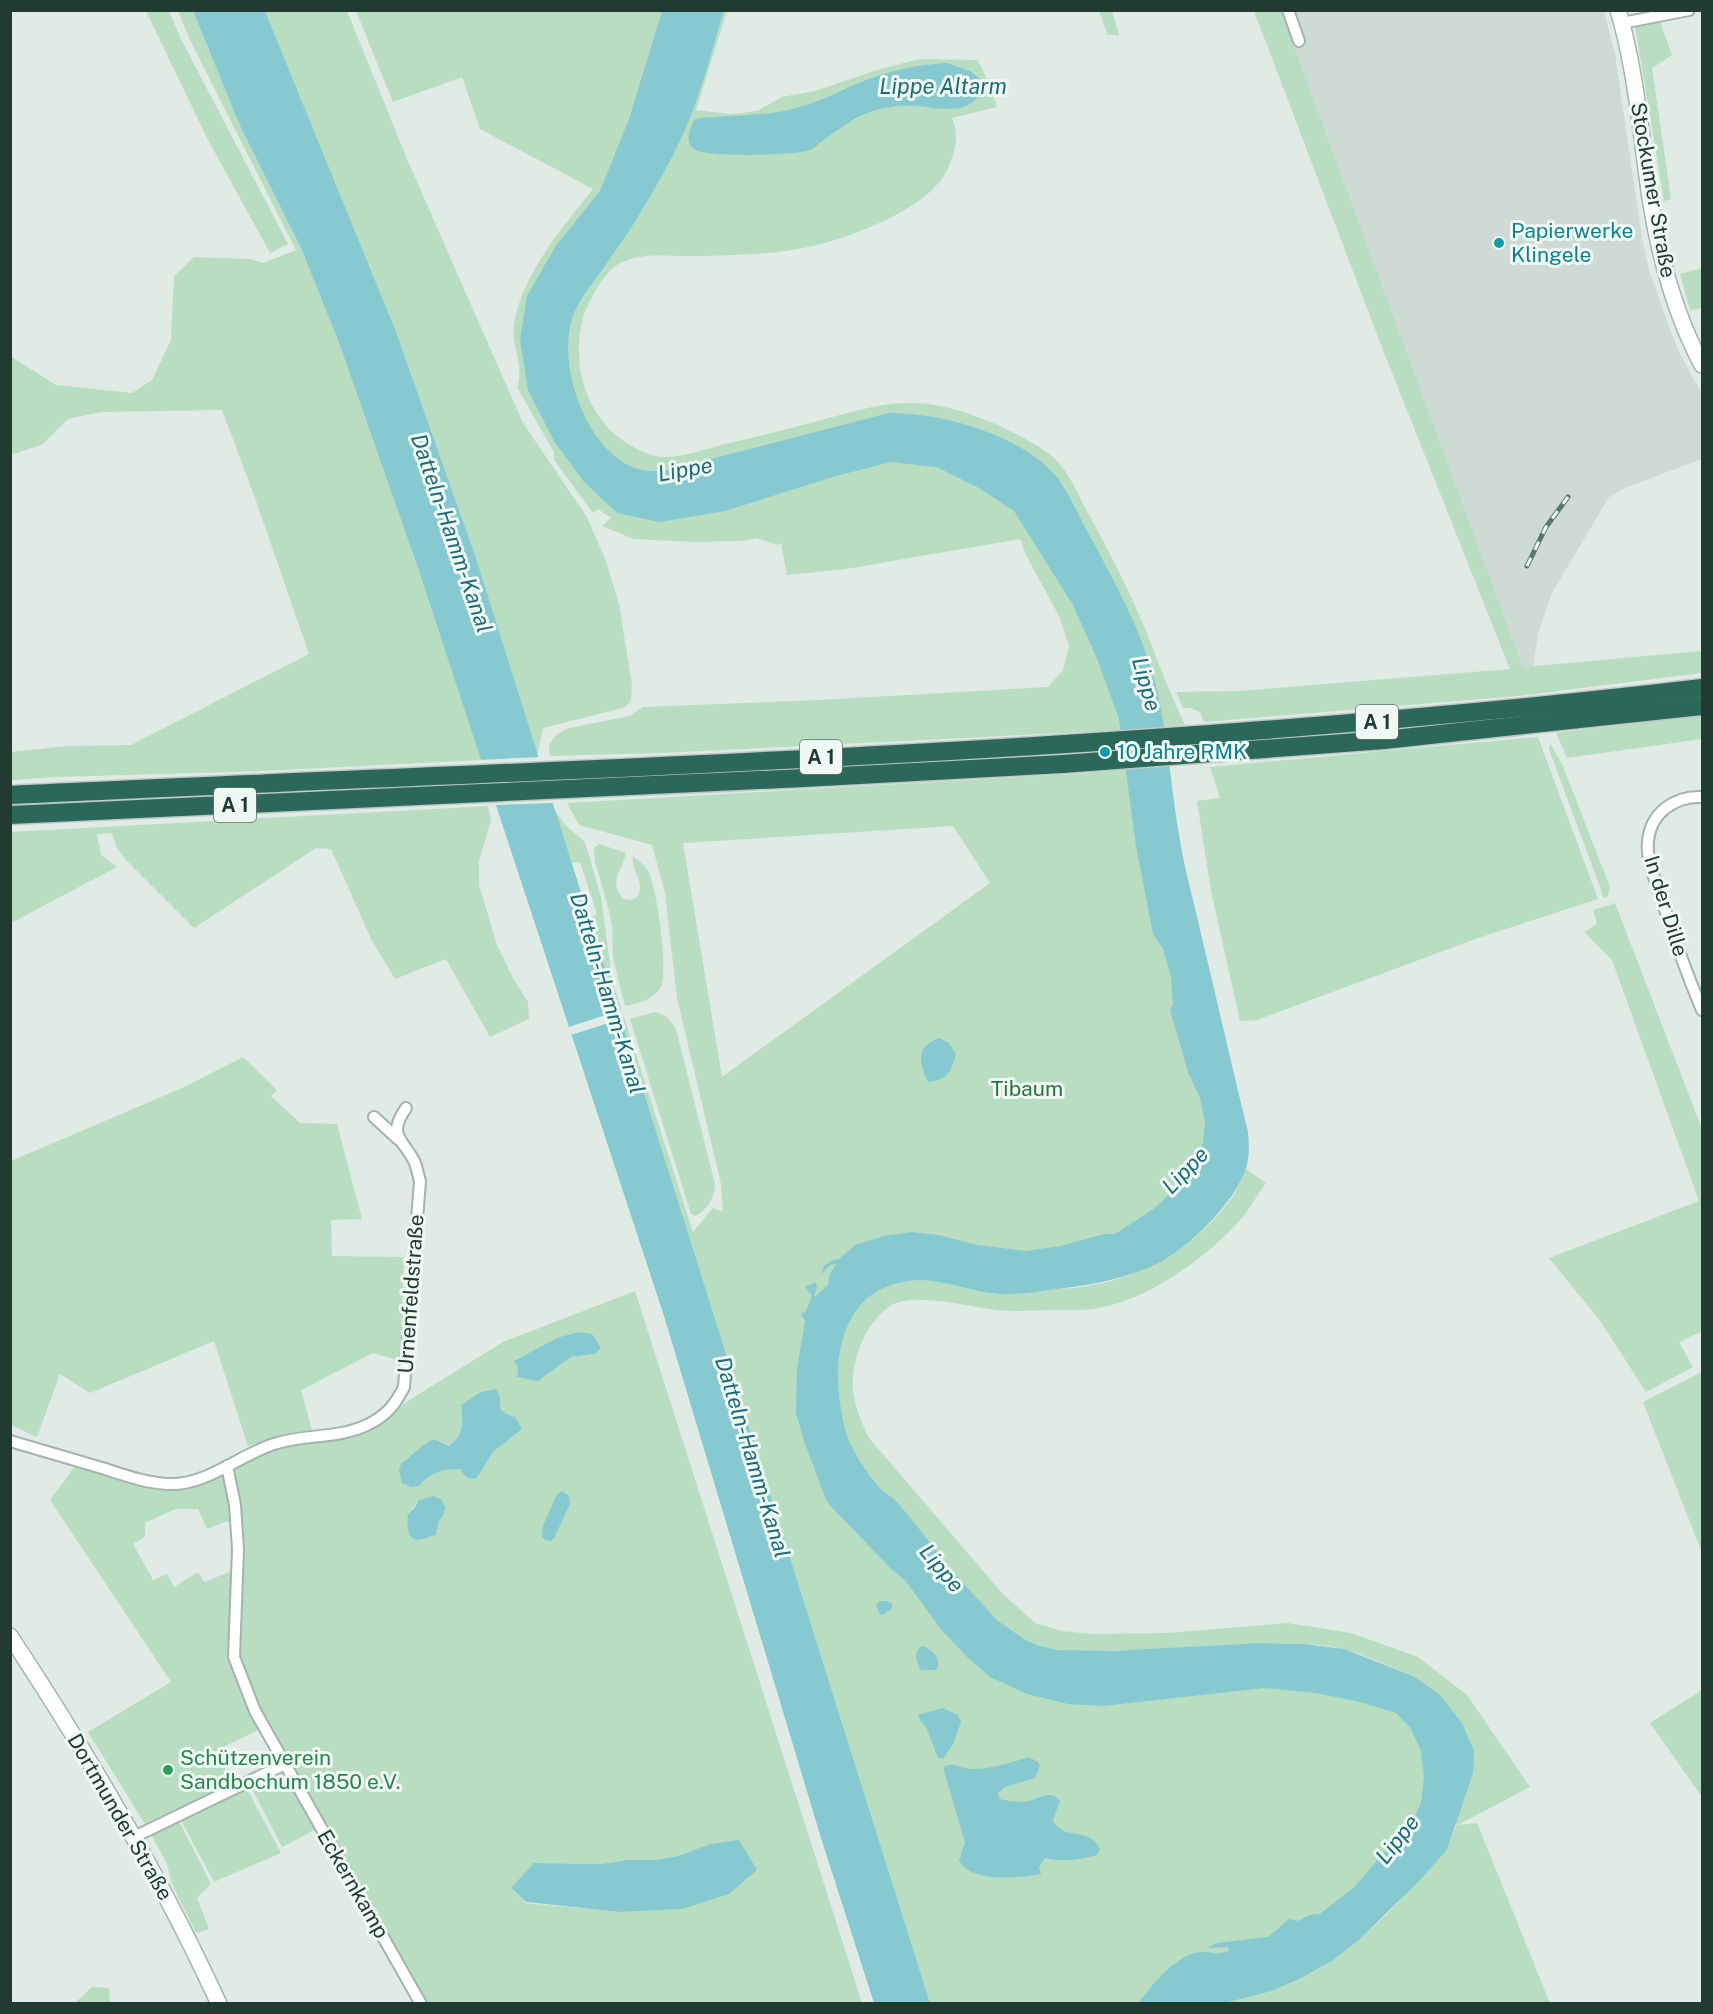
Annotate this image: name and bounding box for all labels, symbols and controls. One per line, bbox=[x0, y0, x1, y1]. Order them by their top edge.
water label: Lippe Altarm bbox=[879, 73, 1007, 99]
street label: Stockumer Straße bbox=[1626, 100, 1681, 279]
place label: Papierwerke Klingele bbox=[1511, 218, 1633, 267]
marker: Papierwerke Klingele bbox=[1492, 236, 1506, 250]
water label: Datteln-Hamm-Kanal bbox=[406, 430, 498, 636]
water label: Lippe bbox=[656, 451, 714, 487]
water label: Lippe bbox=[1127, 654, 1167, 714]
road number: A 1 bbox=[1356, 705, 1398, 739]
place label: 10 Jahre RMK bbox=[1117, 739, 1247, 764]
road number: A 1 bbox=[800, 740, 842, 774]
marker: 10 Jahre RMK bbox=[1098, 745, 1112, 759]
road number: A 1 bbox=[214, 788, 256, 822]
street label: In der Dille bbox=[1639, 852, 1694, 959]
water label: Datteln-Hamm-Kanal bbox=[565, 889, 651, 1097]
park label: Tibaum bbox=[991, 1076, 1063, 1101]
water label: Lippe bbox=[1157, 1141, 1214, 1199]
street label: Urnenfeldstraße bbox=[392, 1214, 429, 1374]
water label: Datteln-Hamm-Kanal bbox=[710, 1353, 796, 1561]
water label: Lippe bbox=[914, 1539, 970, 1597]
street label: Dortmunder Straße bbox=[63, 1729, 178, 1905]
place label: Schützenverein Sandbochum 1850 e.V. bbox=[180, 1745, 401, 1794]
marker: Schützenverein Sandbochum 1850 e.V. bbox=[161, 1763, 175, 1777]
water label: Lippe bbox=[1370, 1809, 1424, 1869]
street label: Eckernkamp bbox=[312, 1825, 395, 1943]

